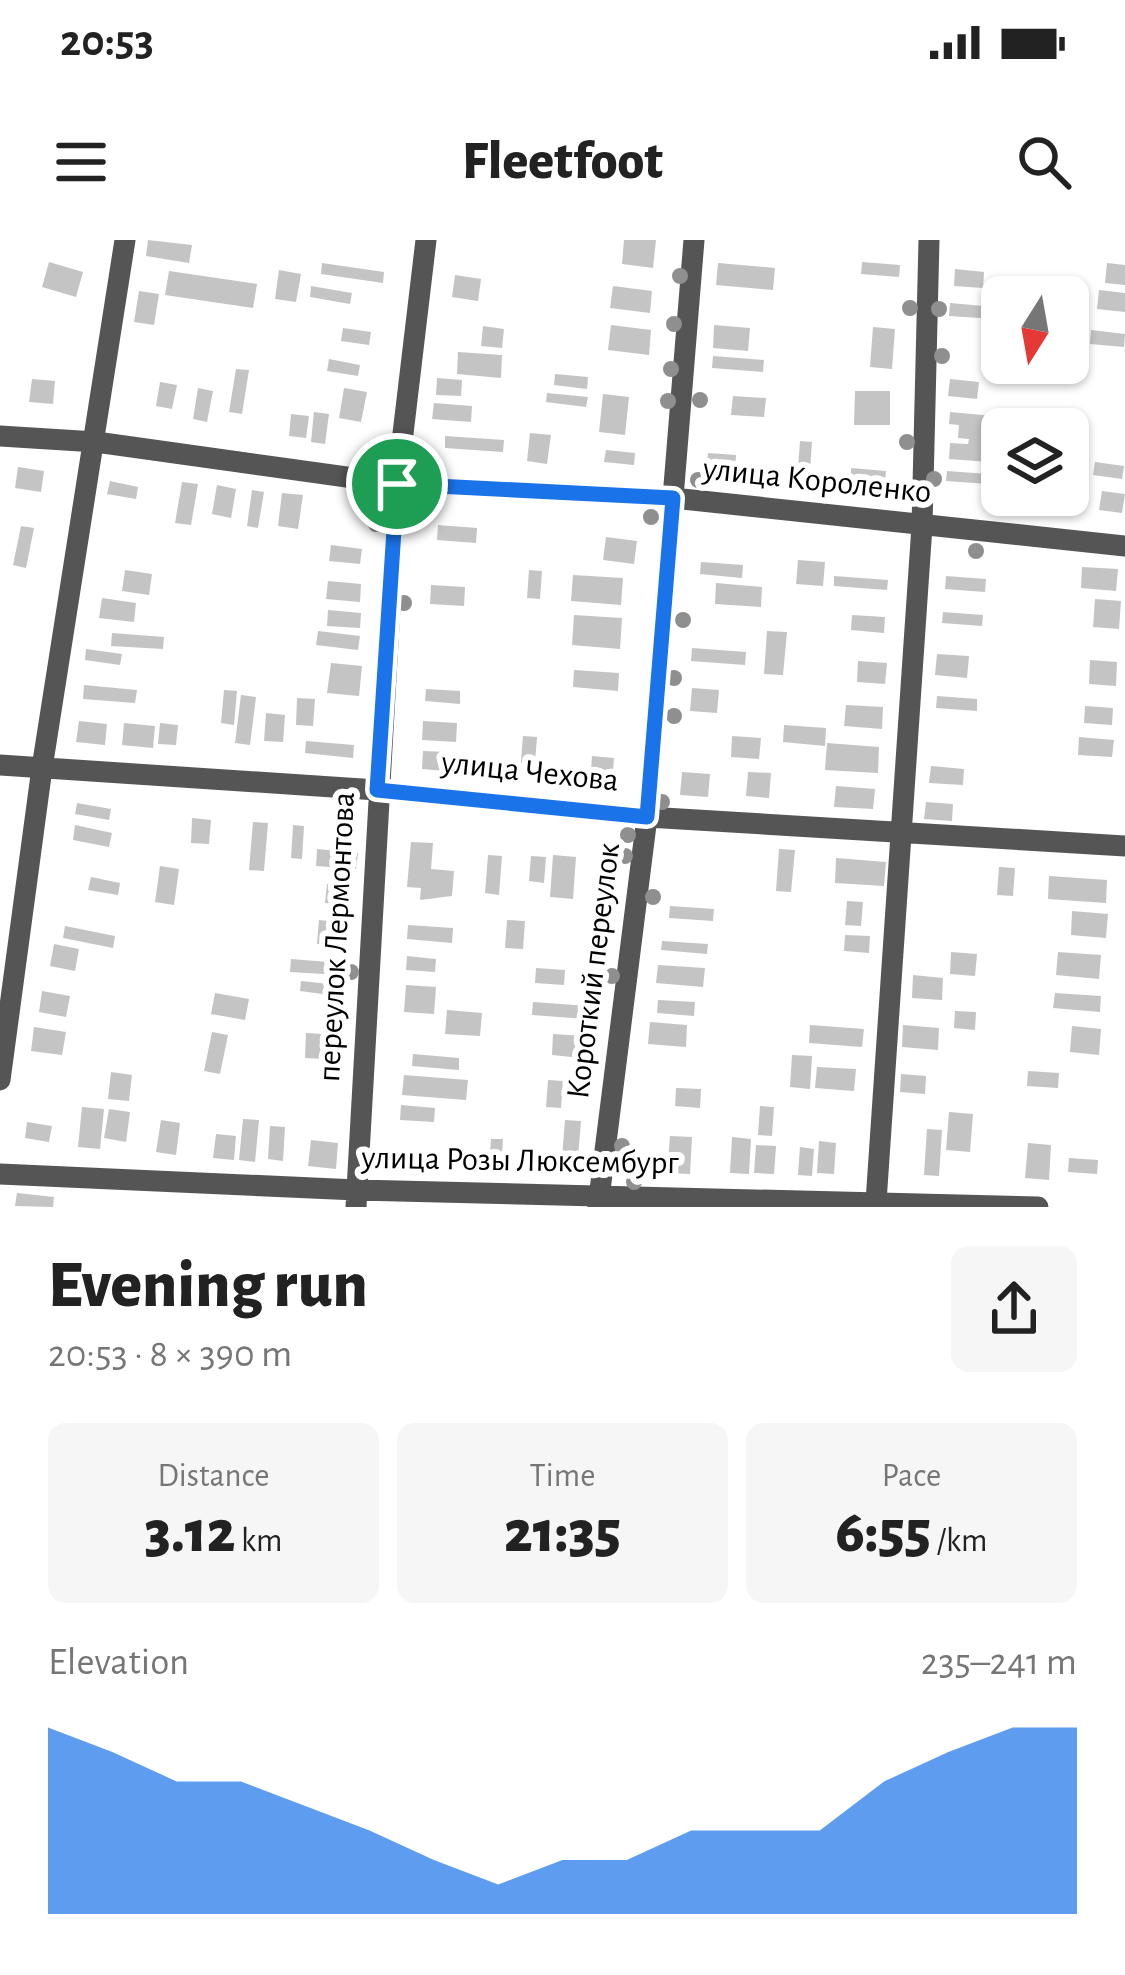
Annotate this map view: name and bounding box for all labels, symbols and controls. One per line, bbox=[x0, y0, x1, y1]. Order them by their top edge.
text: 20:53 bbox=[60, 19, 154, 64]
icon: menu bbox=[48, 129, 114, 195]
icon: search bbox=[1011, 129, 1077, 195]
text: Fleetfoot bbox=[462, 135, 663, 189]
north arrow bbox=[981, 276, 1089, 384]
map controls bbox=[981, 276, 1089, 516]
button: layers bbox=[981, 408, 1089, 516]
pin bbox=[346, 433, 448, 535]
icon: arrive bbox=[364, 451, 430, 517]
street label: улица Короленко bbox=[700, 453, 933, 509]
street label: улица Чехова bbox=[439, 746, 620, 798]
street label: переулок Лермонтова bbox=[313, 791, 361, 1083]
street label: Короткий переулок bbox=[562, 841, 626, 1101]
street label: улица Розы Люксембург bbox=[360, 1142, 679, 1180]
button: share bbox=[951, 1246, 1077, 1372]
text: Evening run bbox=[48, 1253, 368, 1319]
text: 20:53 · 8 × 390 m bbox=[48, 1335, 292, 1374]
text: Distance bbox=[158, 1460, 269, 1493]
text: Time bbox=[530, 1460, 595, 1493]
text: Pace bbox=[882, 1460, 941, 1493]
text: 3.12 bbox=[145, 1503, 236, 1563]
text: 21:35 bbox=[504, 1503, 621, 1563]
text: 6:55 bbox=[836, 1503, 931, 1563]
text: km bbox=[236, 1525, 282, 1558]
text: /km bbox=[931, 1525, 987, 1558]
text: Elevation bbox=[48, 1643, 189, 1682]
text: 235–241 m bbox=[921, 1643, 1077, 1682]

